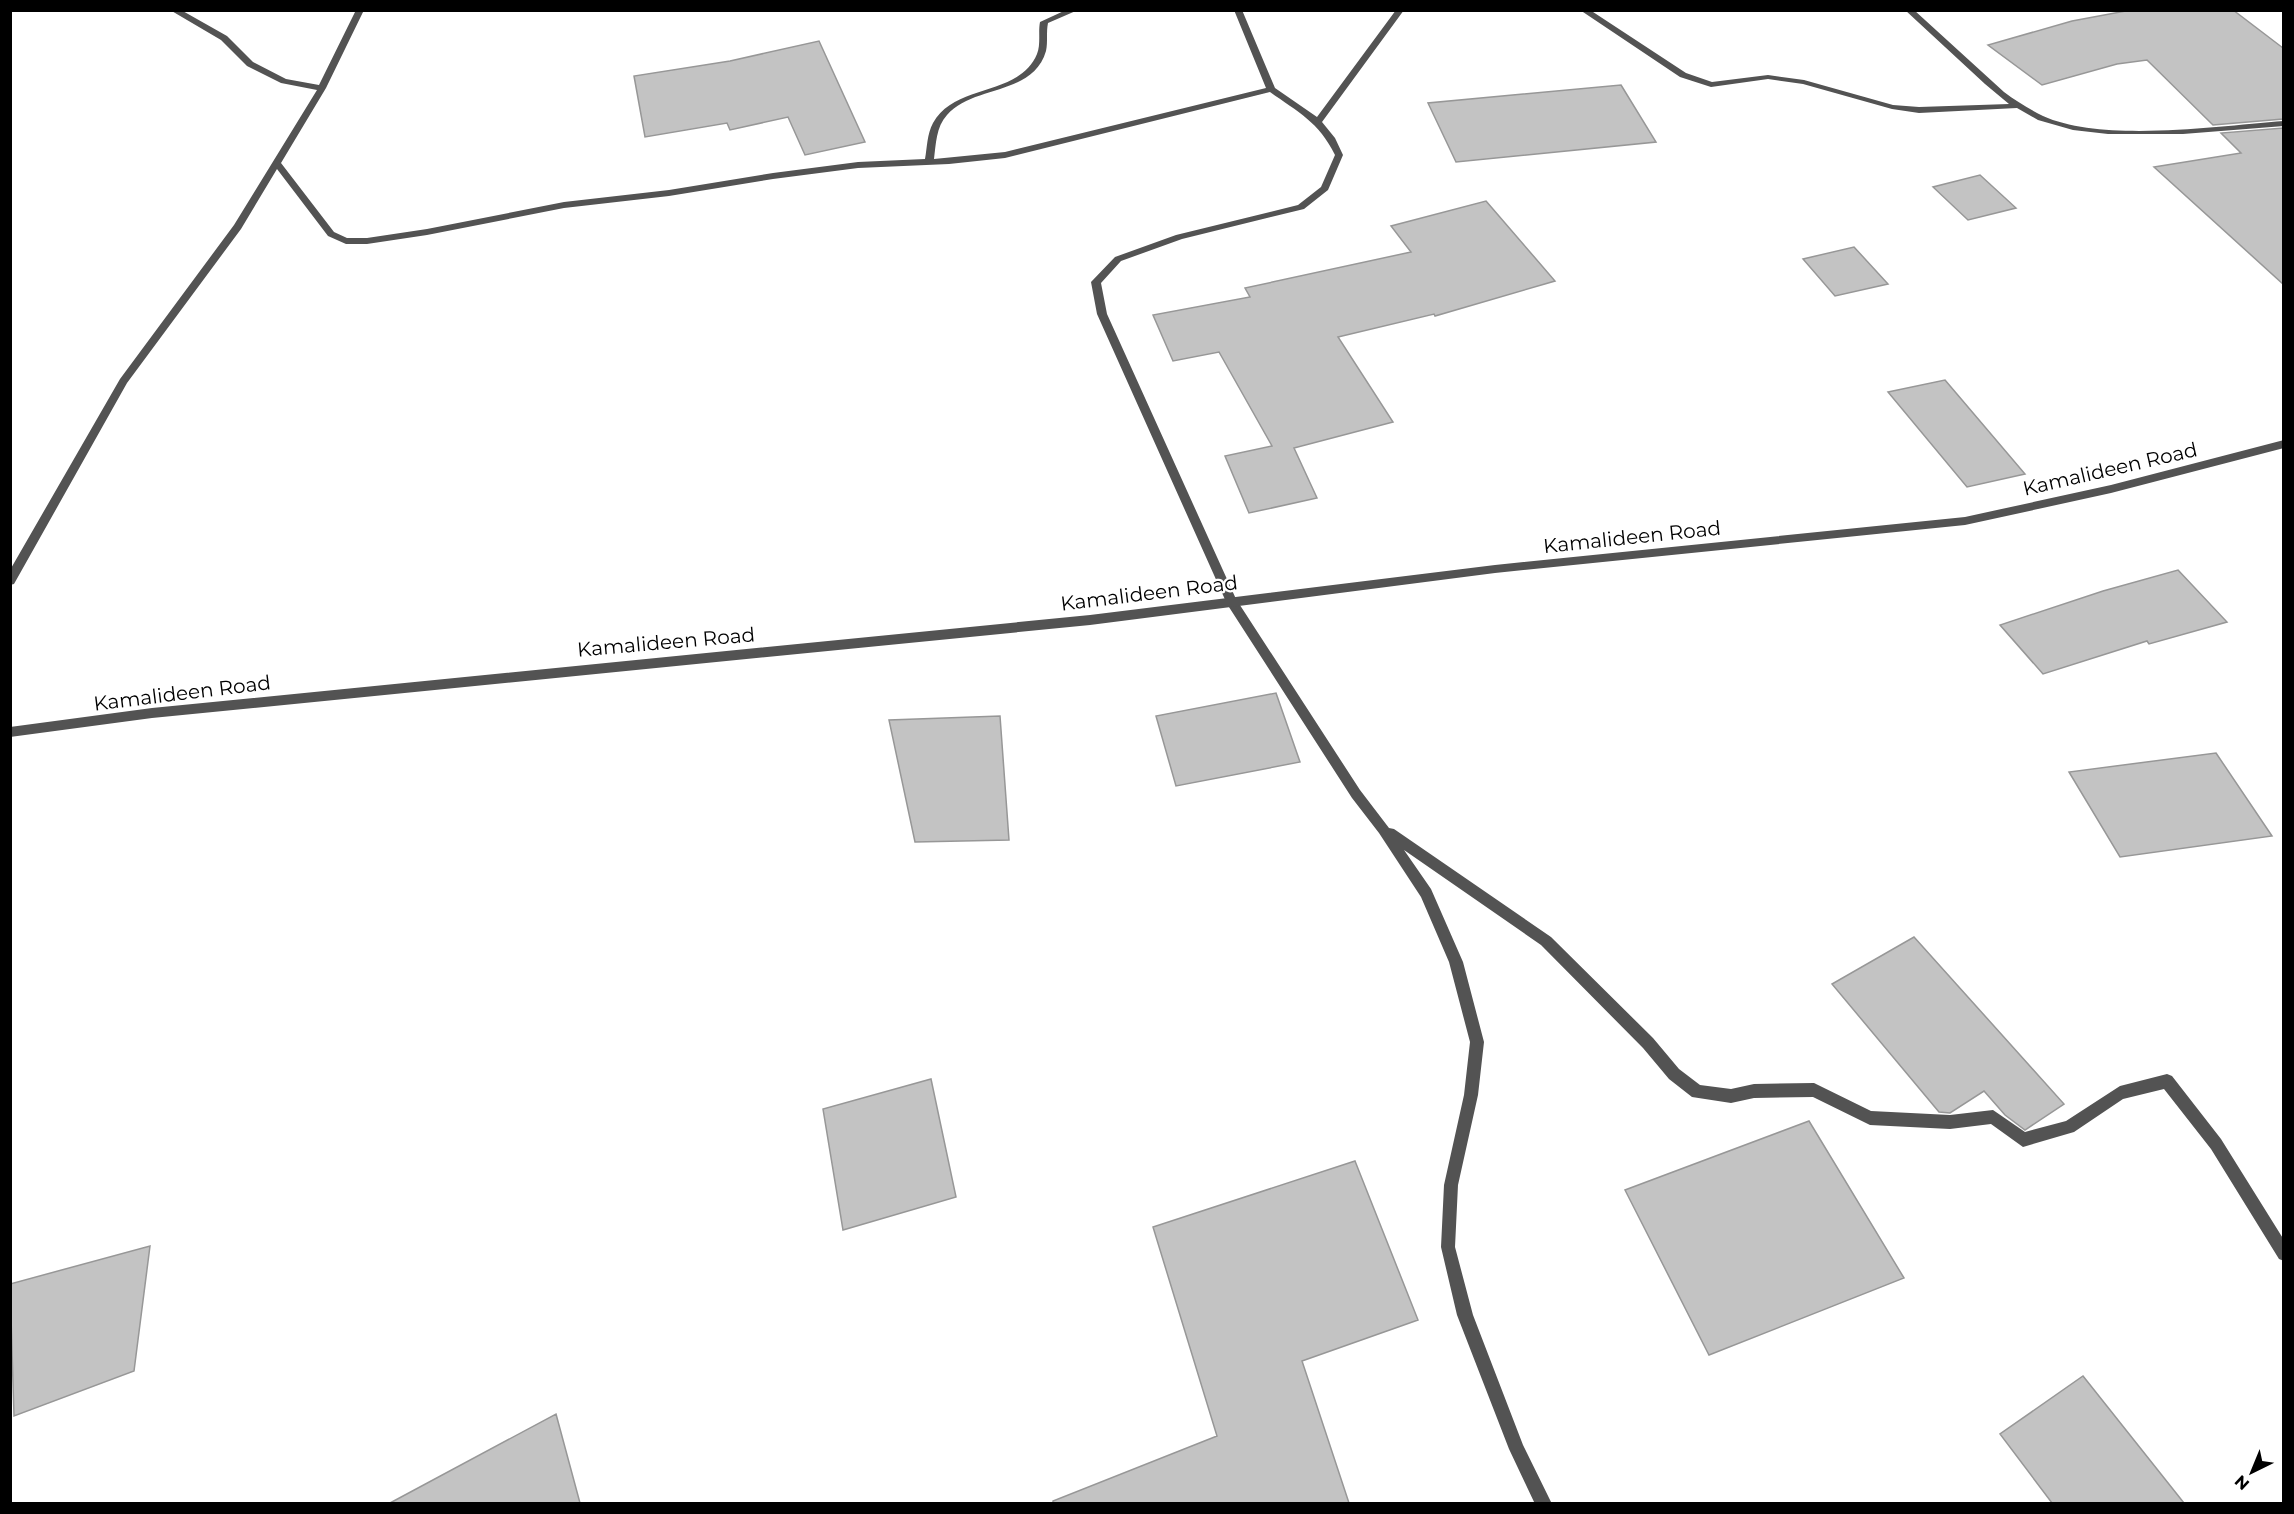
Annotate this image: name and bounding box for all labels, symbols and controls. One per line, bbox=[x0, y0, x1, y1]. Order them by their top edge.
street label: Kamalideen Road bbox=[2020, 437, 2200, 501]
street label: Kamalideen Road bbox=[1542, 516, 1722, 558]
street label: Kamalideen Road bbox=[1059, 570, 1239, 616]
street label: Kamalideen Road bbox=[576, 622, 756, 662]
street label: Kamalideen Road bbox=[92, 670, 272, 716]
north arrow bbox=[2222, 1442, 2282, 1502]
text: N bbox=[2231, 1471, 2253, 1494]

